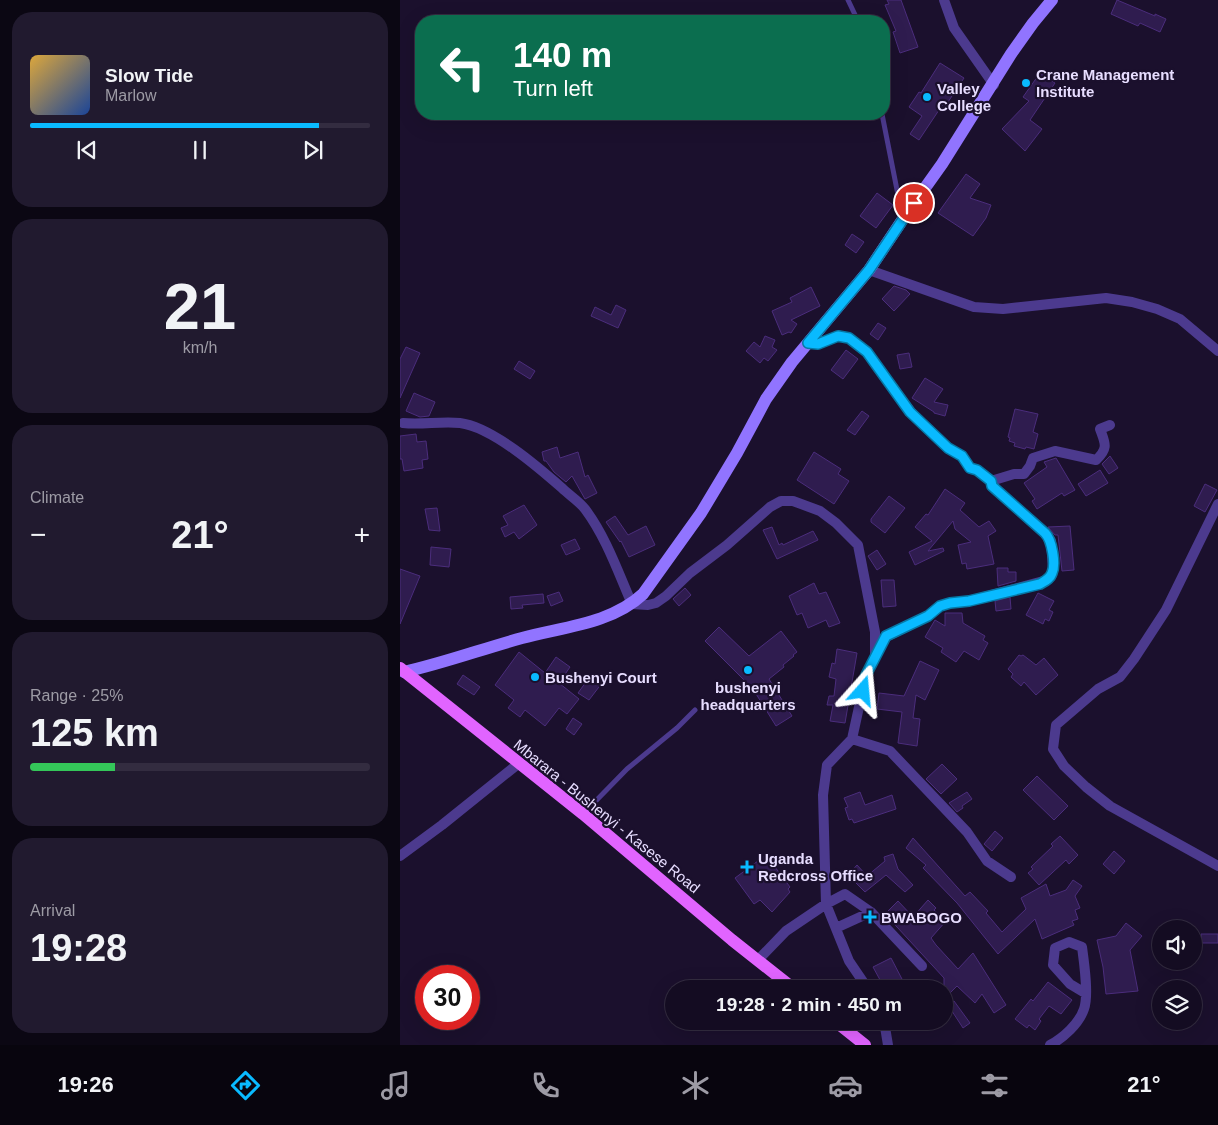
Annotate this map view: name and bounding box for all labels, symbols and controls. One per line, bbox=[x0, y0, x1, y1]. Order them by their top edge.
icon: left bbox=[430, 35, 495, 100]
text: 140 m bbox=[513, 35, 612, 74]
text: Slow Tide bbox=[105, 65, 193, 86]
place label: Crane Management Institute bbox=[1036, 66, 1174, 100]
text: Turn left bbox=[513, 76, 593, 101]
marker: Crane Management Institute bbox=[1020, 77, 1032, 89]
place label: Valley College bbox=[937, 80, 991, 114]
text: Marlow bbox=[105, 87, 157, 104]
marker: Valley College bbox=[921, 91, 933, 103]
icon: previous bbox=[73, 136, 101, 164]
icon: pause bbox=[186, 136, 214, 164]
icon: next bbox=[299, 136, 327, 164]
pin bbox=[893, 182, 935, 224]
icon: arrive bbox=[900, 189, 928, 217]
text: 21 bbox=[164, 270, 236, 343]
text: km/h bbox=[183, 339, 217, 356]
text: Climate bbox=[30, 489, 84, 506]
text: 21° bbox=[171, 514, 229, 556]
text: − bbox=[30, 519, 46, 550]
text: + bbox=[354, 519, 370, 550]
marker: bushenyi headquarters bbox=[742, 664, 754, 676]
position arrow bbox=[836, 664, 888, 716]
place label: Bushenyi Court bbox=[545, 669, 657, 686]
marker: Bushenyi Court bbox=[529, 671, 541, 683]
place label: bushenyi headquarters bbox=[700, 679, 796, 713]
text: Range · 25% bbox=[30, 687, 123, 704]
text: 125 km bbox=[30, 712, 159, 754]
street label: Mbarara - Bushenyi - Kasese Road bbox=[511, 736, 703, 896]
place label: Uganda Redcross Office bbox=[758, 850, 873, 884]
marker: Uganda Redcross Office bbox=[740, 860, 754, 874]
text: Arrival bbox=[30, 902, 75, 919]
place label: BWABOGO bbox=[881, 909, 962, 926]
marker: BWABOGO bbox=[863, 910, 877, 924]
map controls bbox=[1152, 920, 1202, 1030]
button: sound bbox=[1152, 920, 1202, 970]
text: 19:28 bbox=[30, 927, 127, 969]
speed limit sign: 30 bbox=[415, 965, 480, 1030]
button: layers bbox=[1152, 980, 1202, 1030]
text: 19:28 · 2 min · 450 m bbox=[716, 994, 902, 1015]
icon: directions bbox=[228, 1068, 263, 1103]
icon: music bbox=[378, 1068, 413, 1103]
icon: phone bbox=[528, 1068, 563, 1103]
icon: climate bbox=[678, 1068, 713, 1103]
icon: car bbox=[828, 1068, 863, 1103]
icon: filters bbox=[977, 1068, 1012, 1103]
text: 19:26 bbox=[57, 1072, 114, 1097]
text: 21° bbox=[1127, 1072, 1161, 1097]

